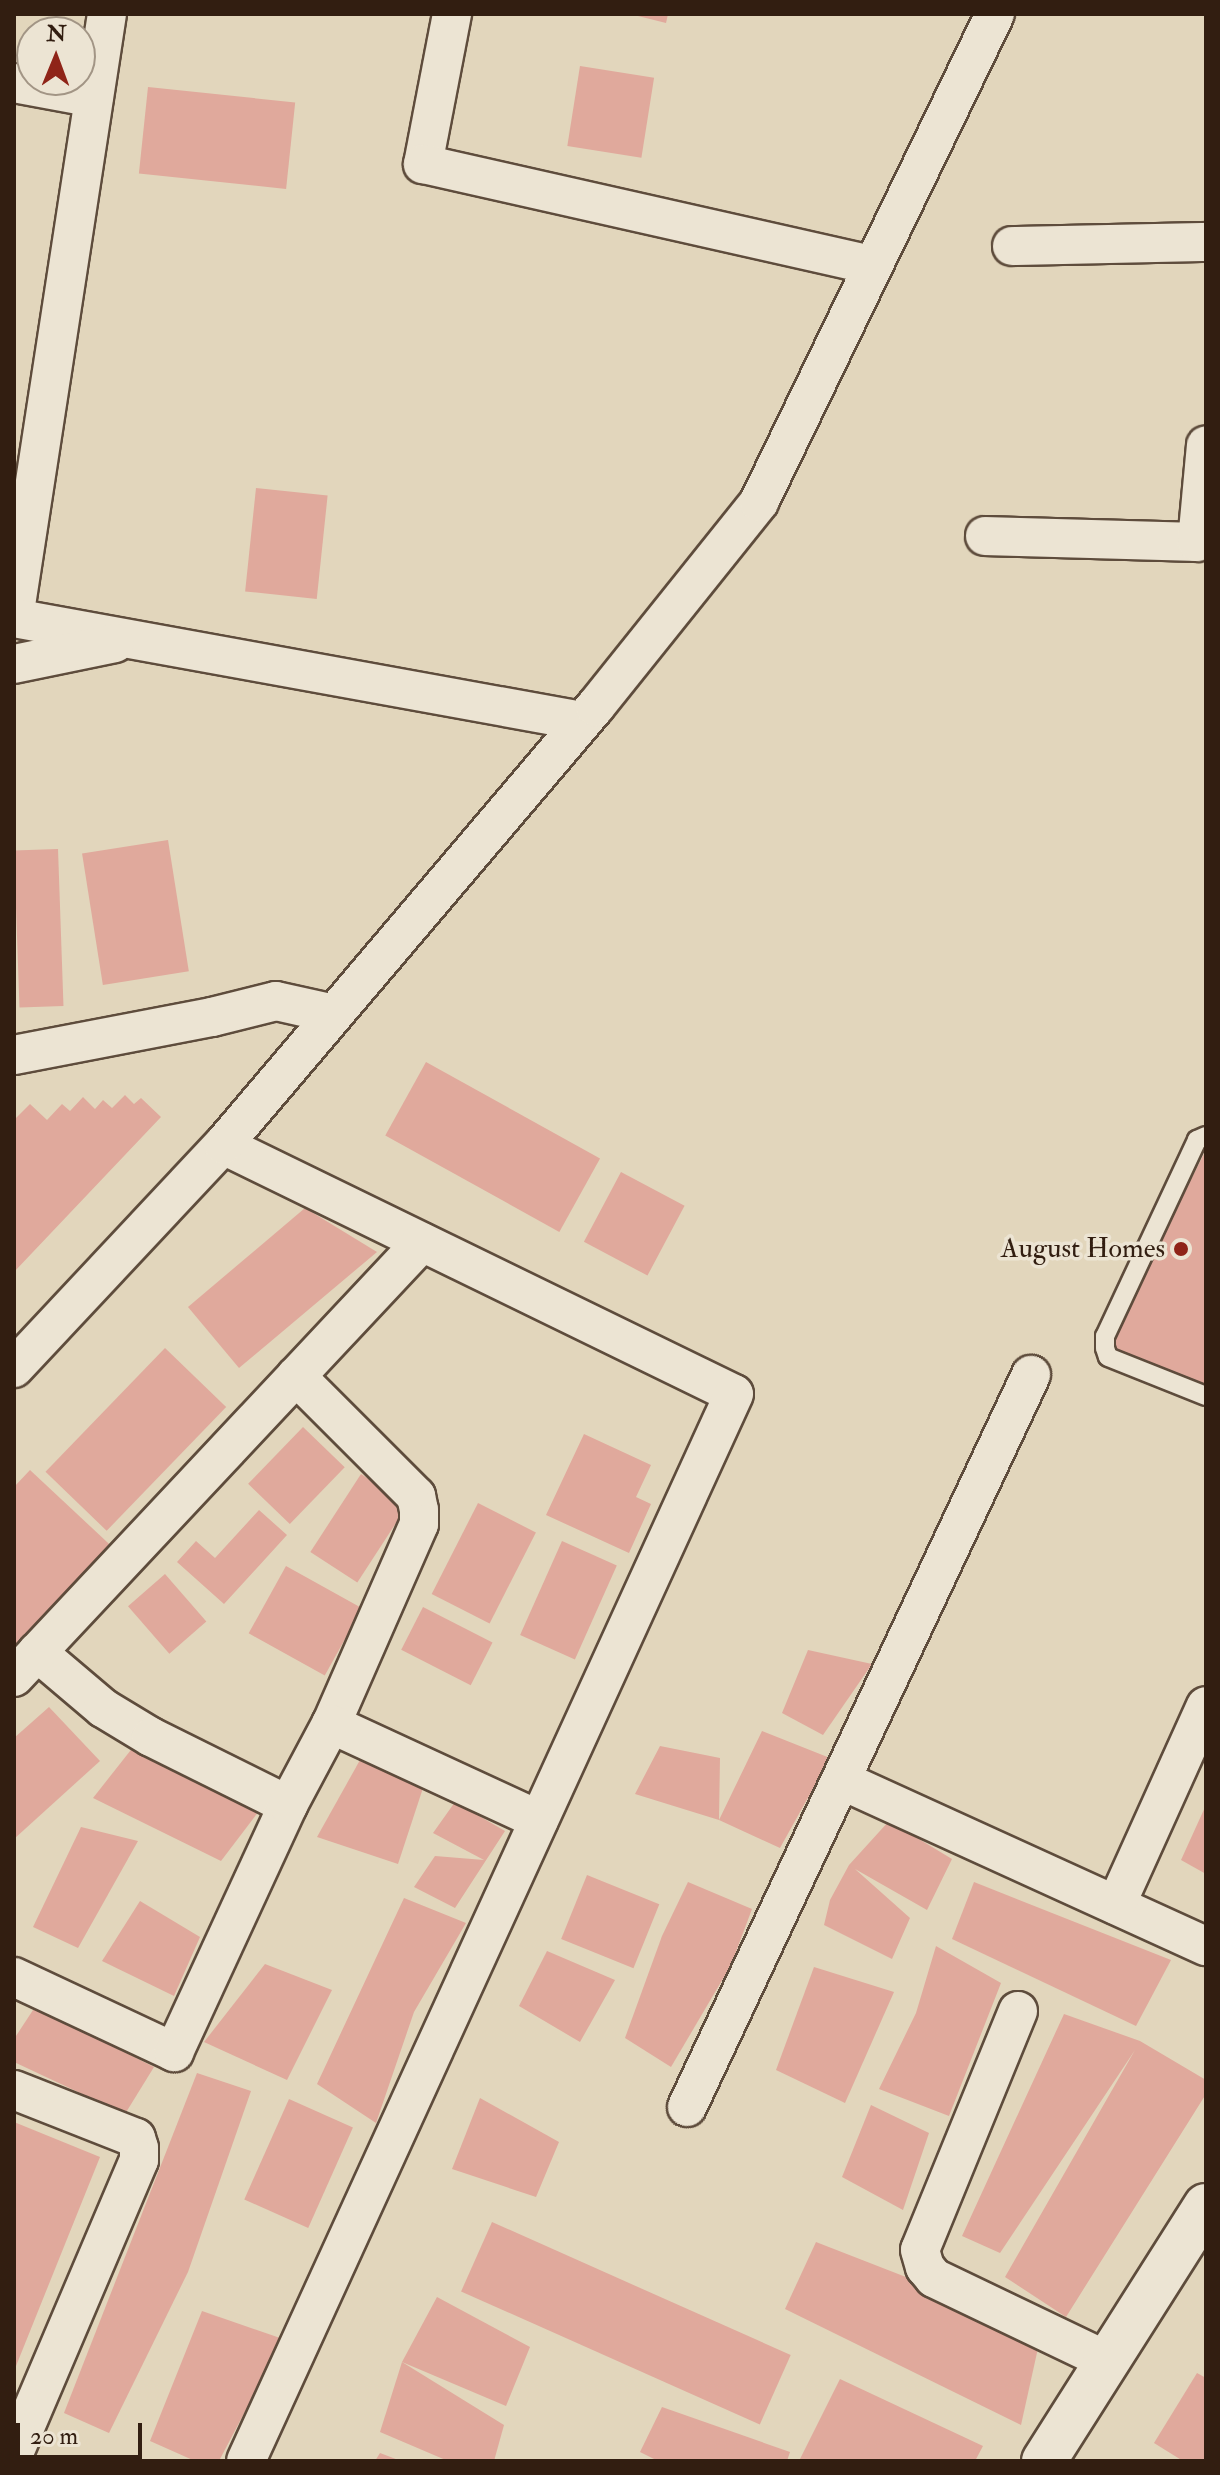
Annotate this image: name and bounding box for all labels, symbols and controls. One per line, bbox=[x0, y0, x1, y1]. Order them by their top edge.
north arrow bbox=[16, 16, 96, 96]
text: N bbox=[46, 20, 66, 48]
place label: August Homes bbox=[1001, 1232, 1165, 1266]
marker: August Homes bbox=[1172, 1240, 1190, 1258]
scale bar bbox=[20, 2407, 146, 2457]
text: 20 m bbox=[30, 2421, 78, 2452]

